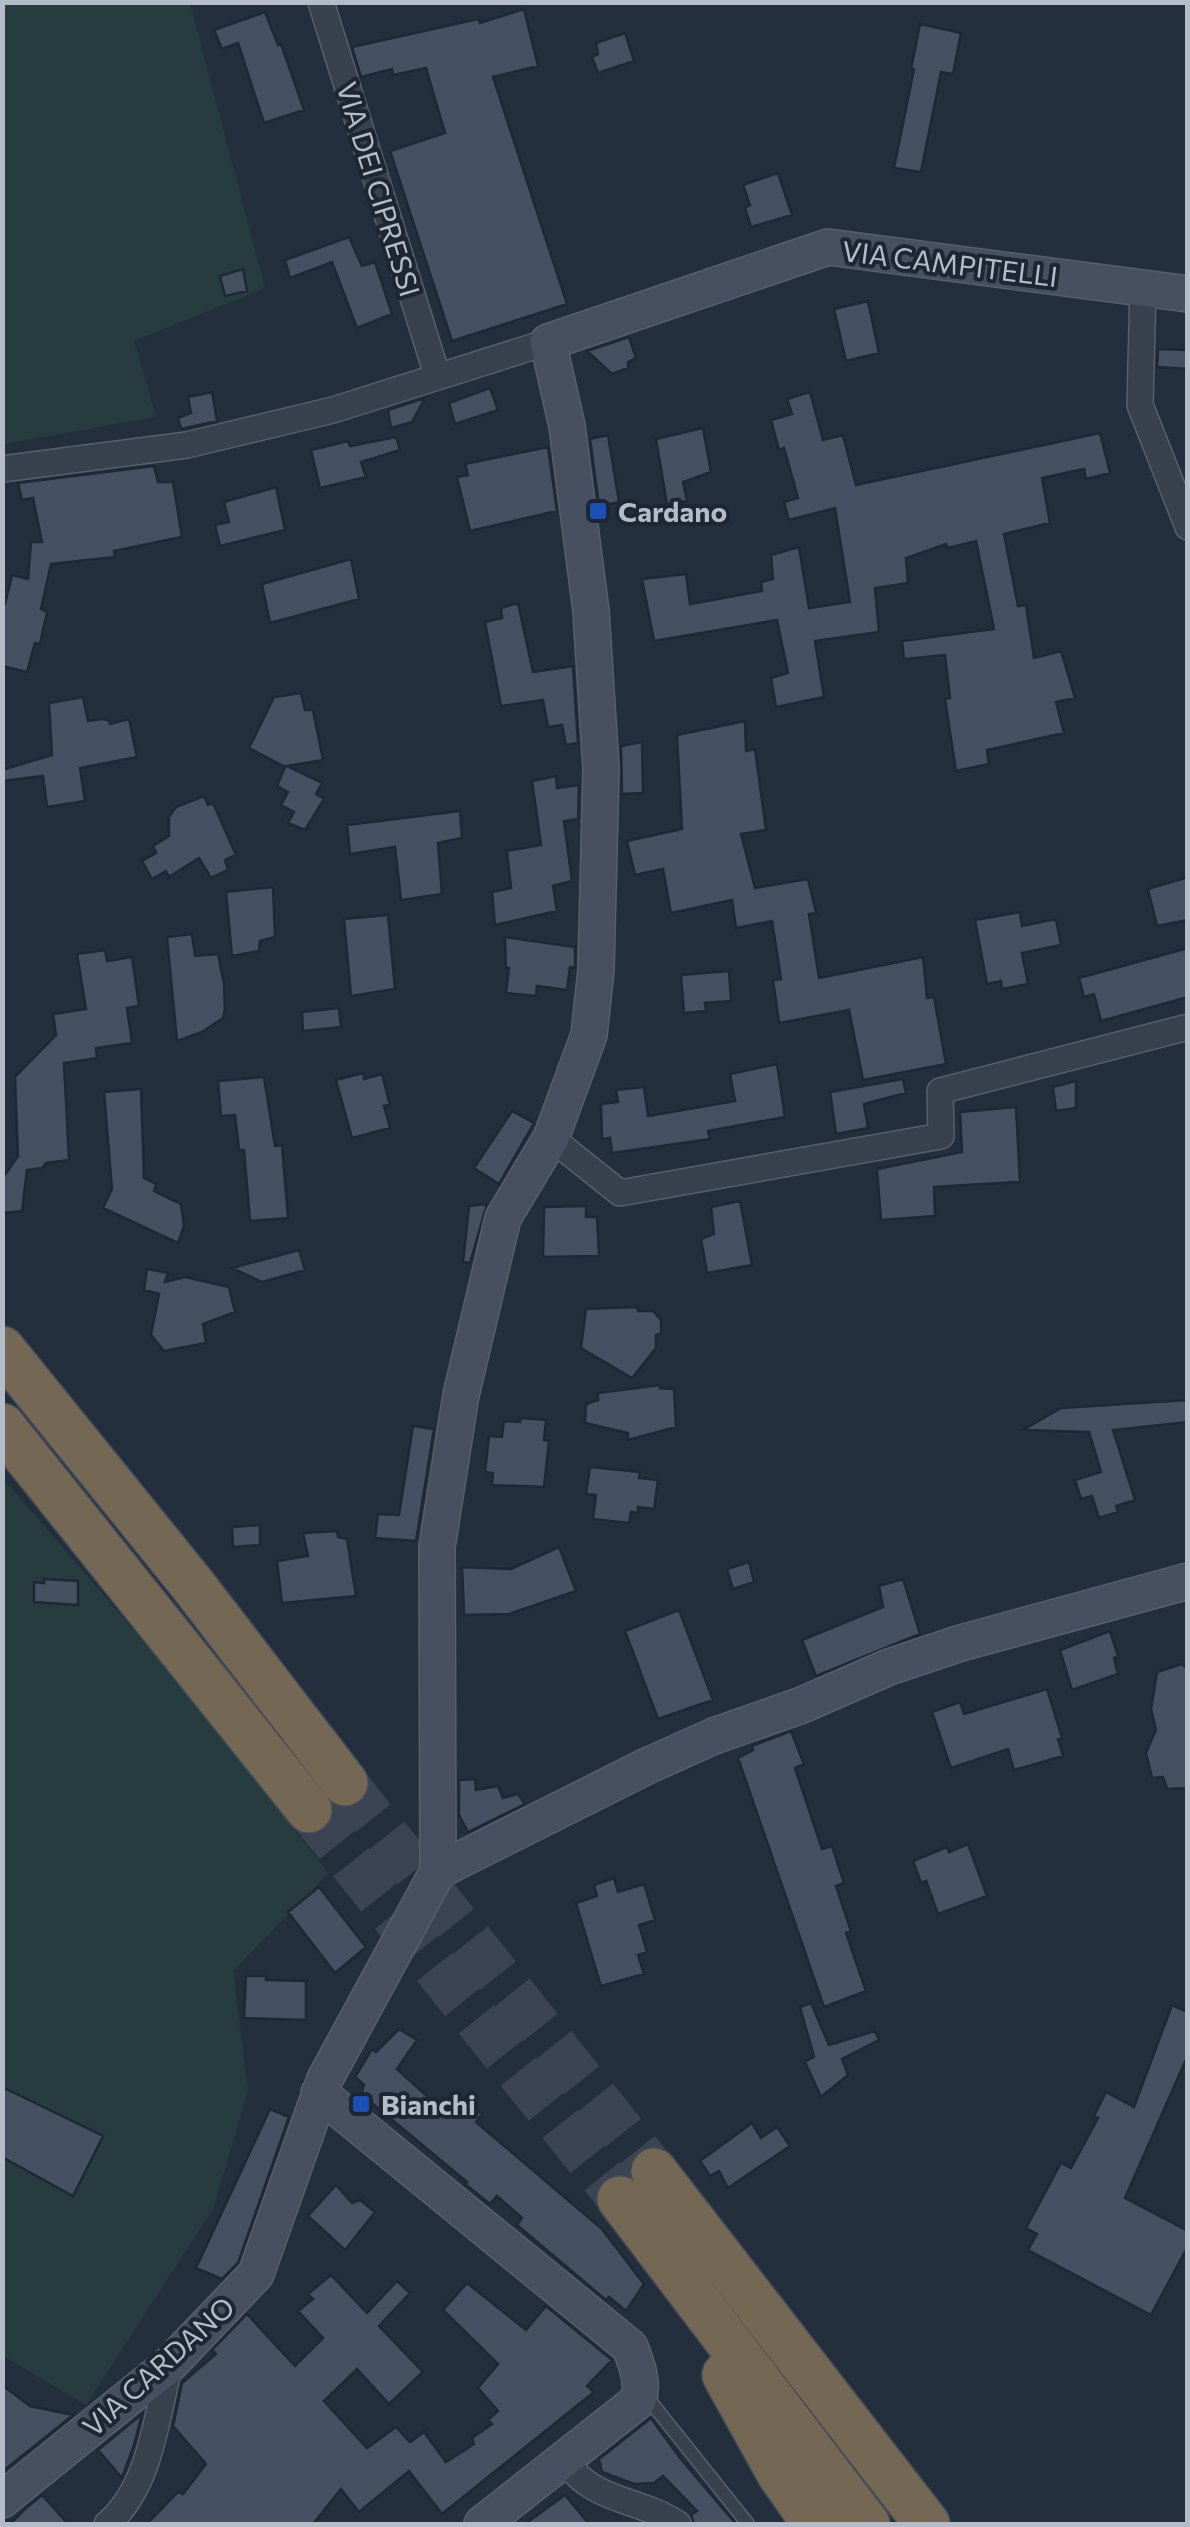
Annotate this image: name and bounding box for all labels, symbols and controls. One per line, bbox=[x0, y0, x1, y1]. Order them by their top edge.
street label: VIA DEI CIPRESSI bbox=[330, 78, 428, 300]
street label: VIA CAMPITELLI bbox=[840, 233, 1060, 293]
place label: Cardano bbox=[618, 494, 727, 528]
marker: Cardano bbox=[587, 500, 609, 522]
place label: Bianchi bbox=[381, 2087, 476, 2121]
marker: Bianchi bbox=[350, 2093, 372, 2115]
street label: VIA CARDANO bbox=[75, 2289, 241, 2443]

